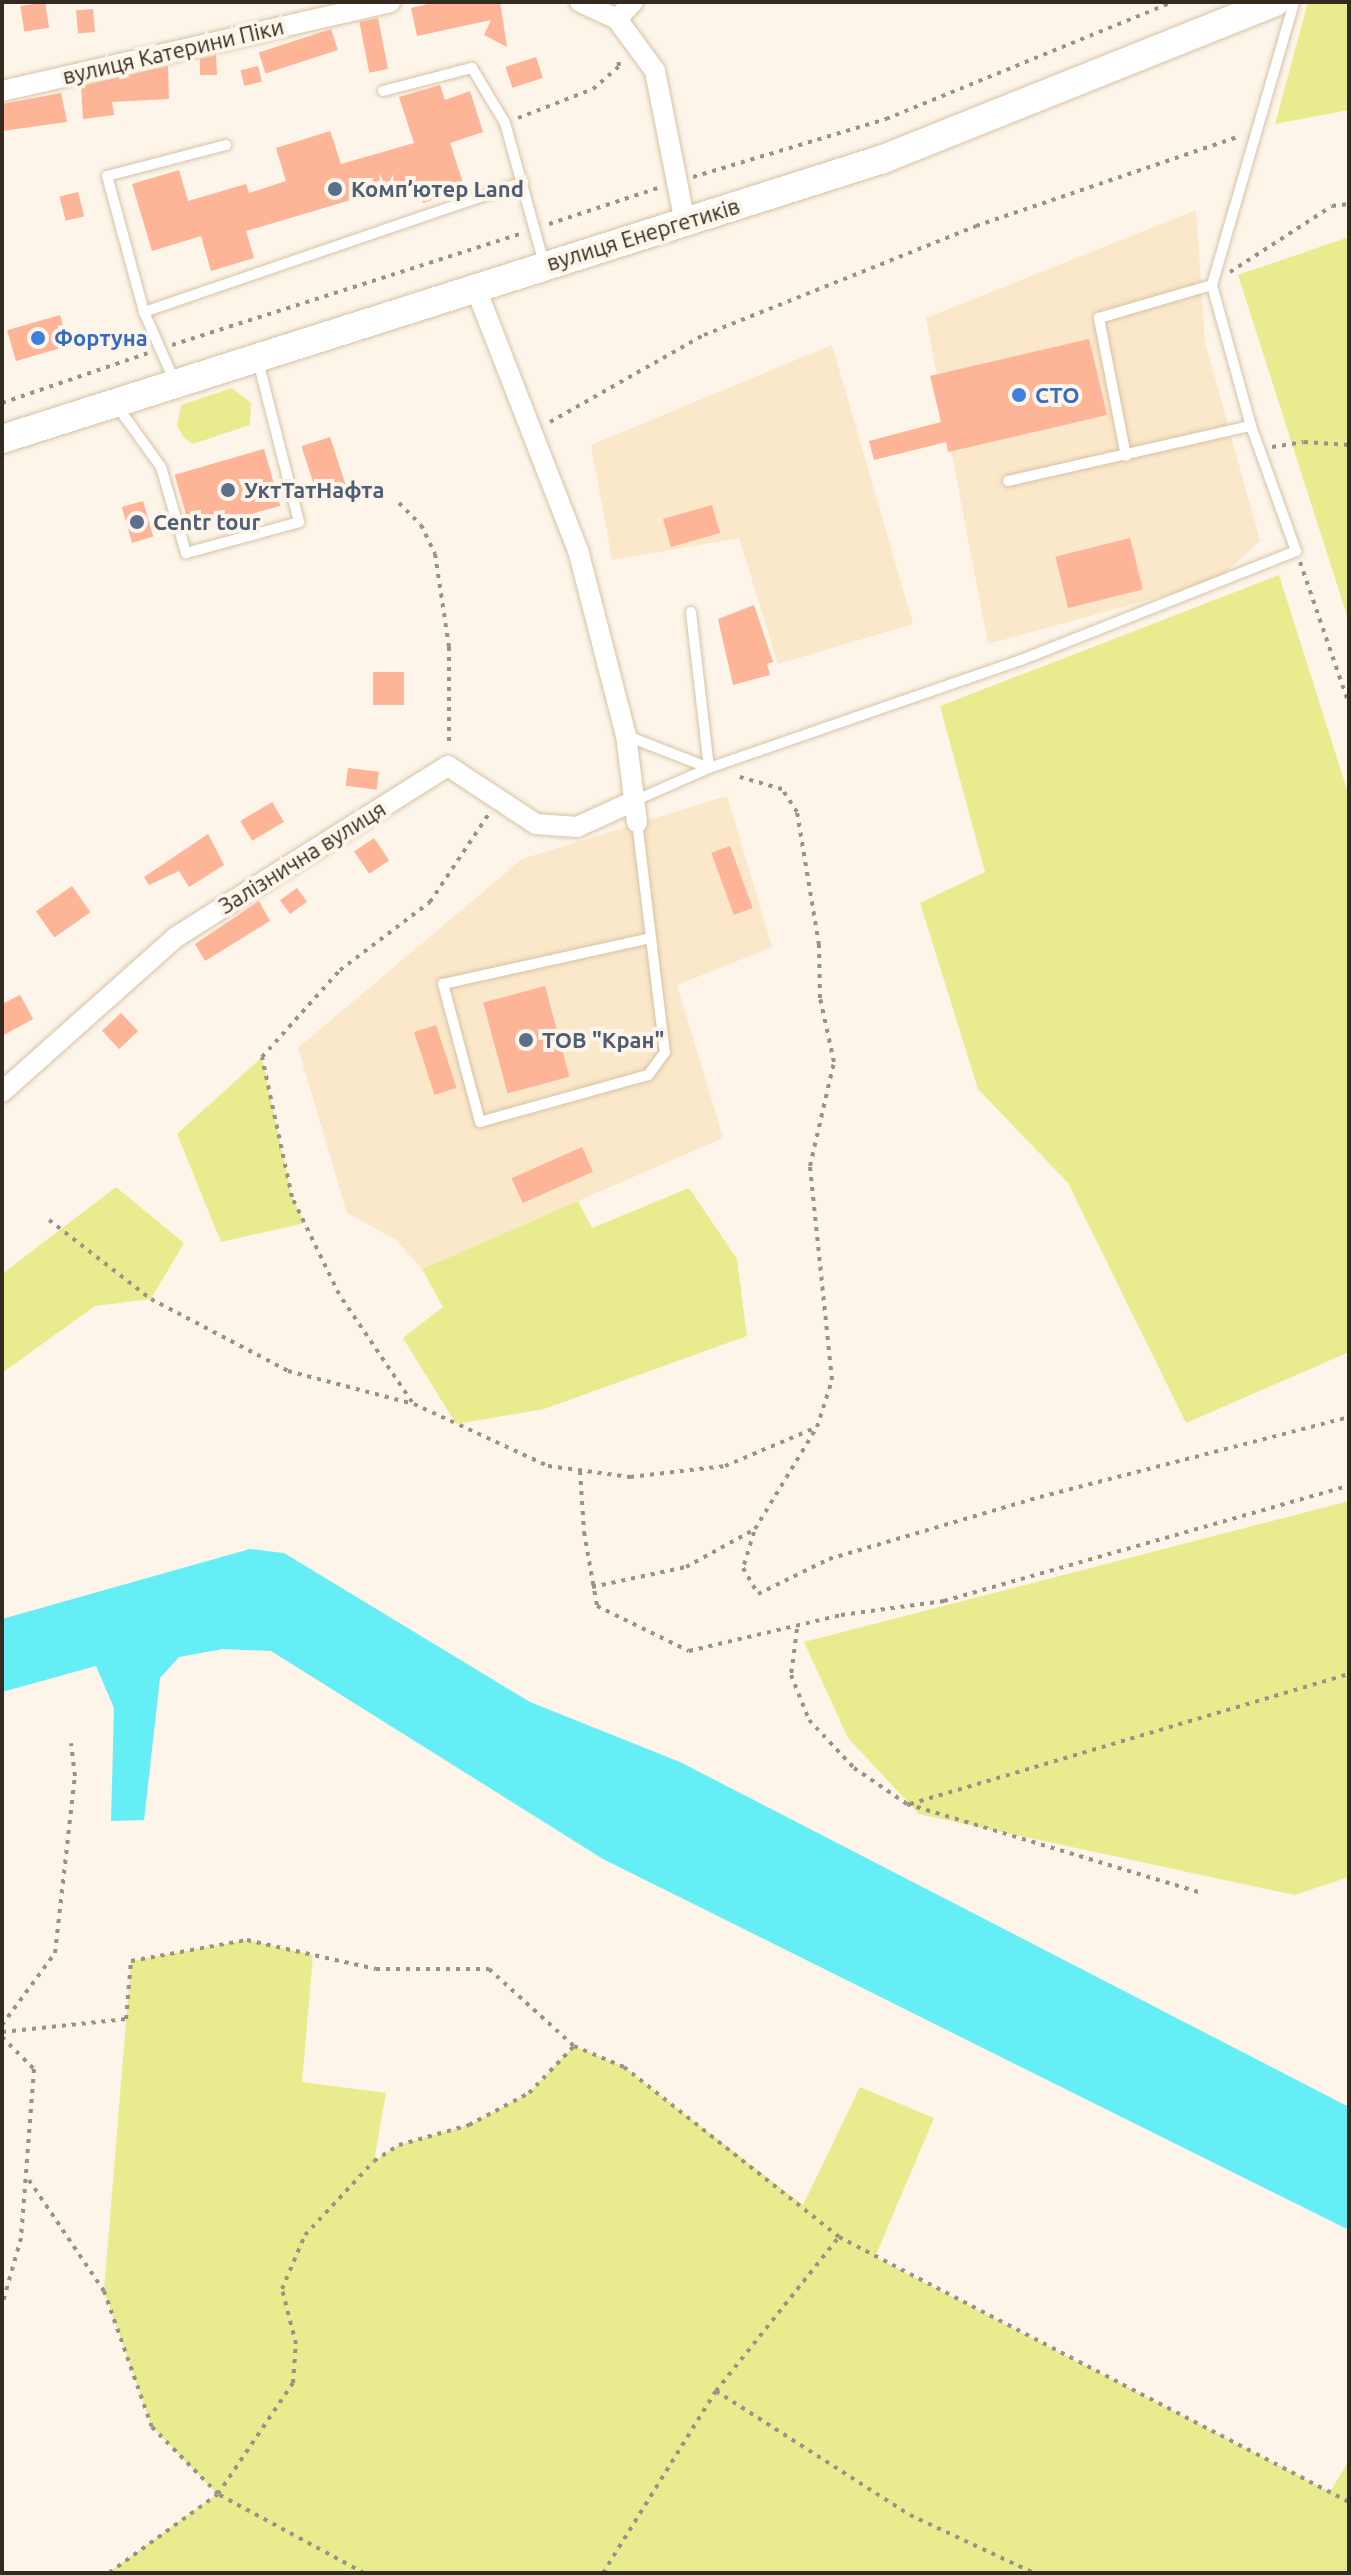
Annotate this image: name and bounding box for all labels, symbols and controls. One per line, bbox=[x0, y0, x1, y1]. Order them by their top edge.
street label: вулиця Катерини Піки bbox=[60, 13, 286, 89]
place label: Комп’ютер Land bbox=[351, 176, 524, 202]
marker: Комп’ютер Land bbox=[326, 180, 344, 198]
street label: вулиця Енергетиків bbox=[543, 192, 743, 276]
place label: Фортуна bbox=[54, 325, 148, 351]
marker: Фортуна bbox=[29, 329, 47, 347]
place label: СТО bbox=[1035, 382, 1080, 408]
marker: СТО bbox=[1010, 386, 1028, 404]
place label: УктТатНафта bbox=[244, 477, 384, 503]
marker: УктТатНафта bbox=[219, 481, 237, 499]
place label: Centr tour bbox=[153, 509, 260, 535]
marker: Centr tour bbox=[128, 513, 146, 531]
street label: Залізнична вулиця bbox=[214, 795, 390, 919]
place label: ТОВ "Кран" bbox=[542, 1027, 664, 1053]
marker: ТОВ "Кран" bbox=[517, 1031, 535, 1049]

